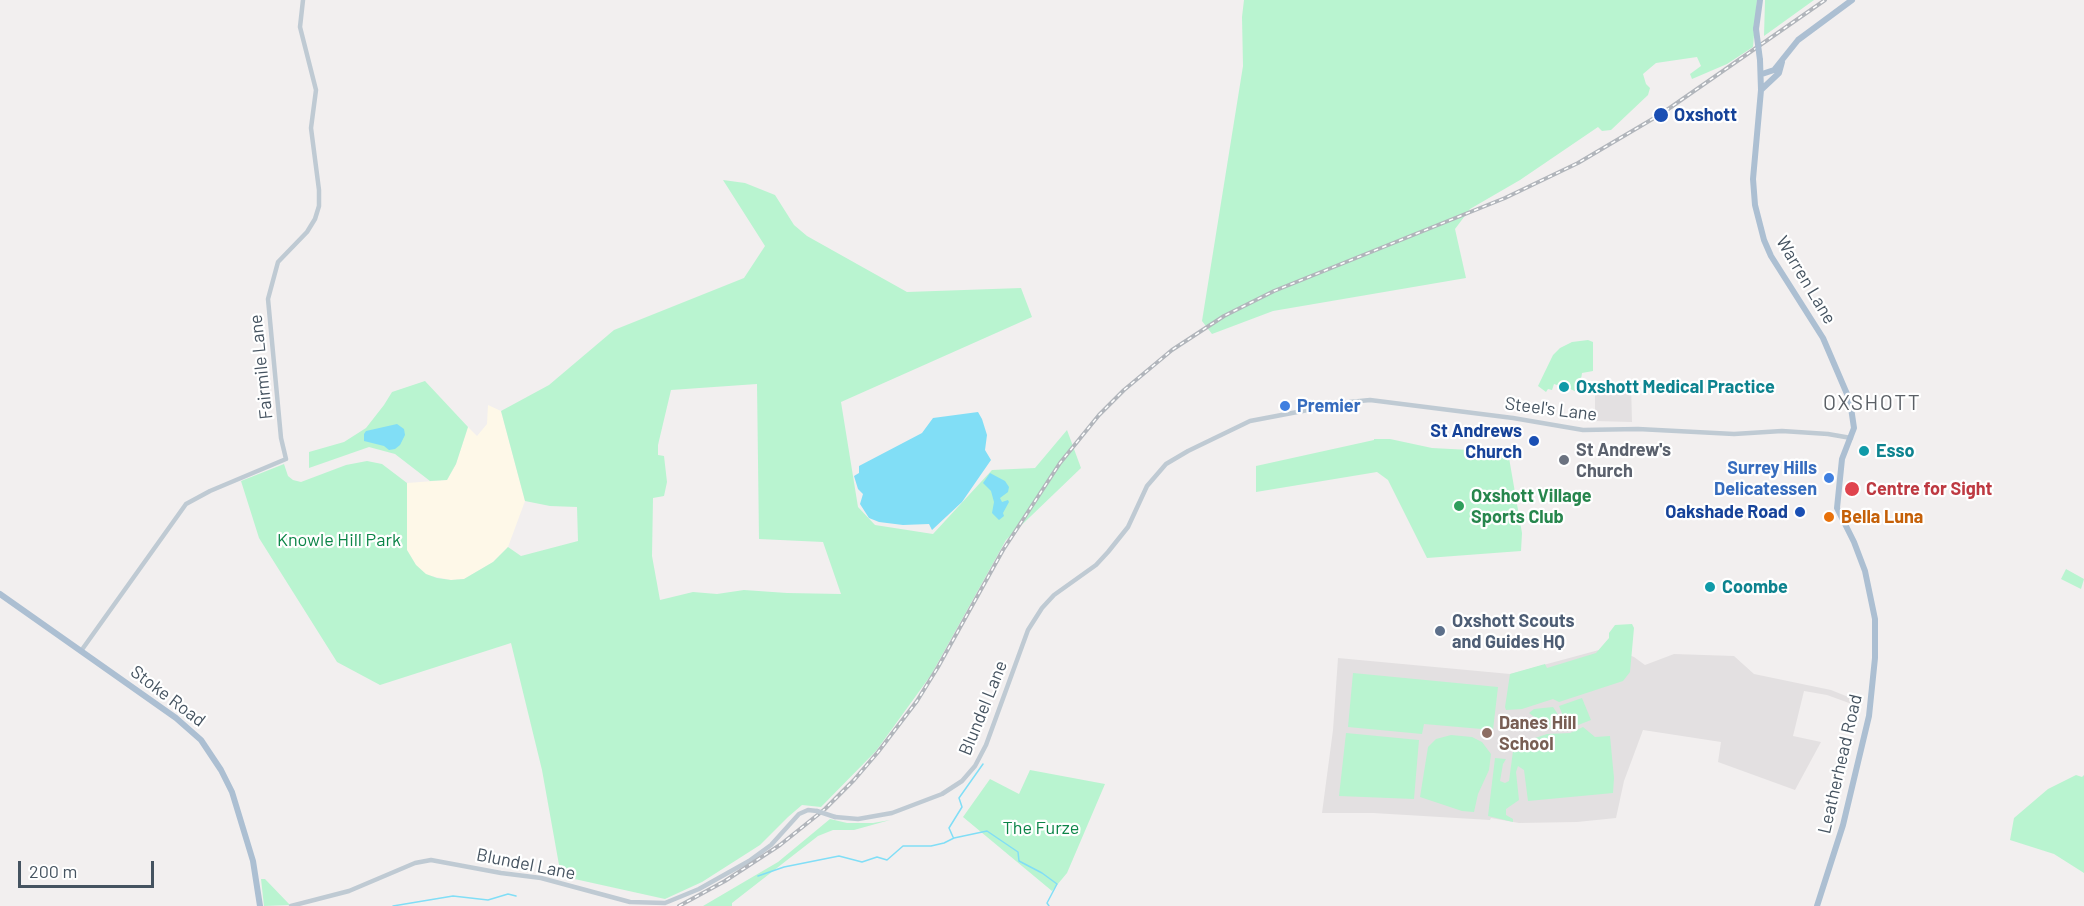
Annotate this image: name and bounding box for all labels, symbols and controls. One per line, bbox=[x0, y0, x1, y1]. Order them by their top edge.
place label: Oxshott bbox=[1674, 104, 1737, 126]
marker: Oxshott bbox=[1652, 106, 1670, 124]
street label: Warren Lane bbox=[1771, 232, 1841, 328]
street label: Fairmile Lane bbox=[245, 313, 277, 421]
place label: Oxshott Medical Practice bbox=[1576, 376, 1775, 398]
marker: Oxshott Medical Practice bbox=[1557, 380, 1571, 394]
district label: OXSHOTT bbox=[1823, 390, 1921, 416]
street label: Steel's Lane bbox=[1504, 393, 1598, 425]
place label: Premier bbox=[1297, 395, 1361, 417]
marker: Premier bbox=[1278, 399, 1292, 413]
place label: St Andrews Church bbox=[1430, 420, 1522, 462]
marker: St Andrews Church bbox=[1527, 434, 1541, 448]
place label: St Andrew's Church bbox=[1576, 439, 1671, 482]
place label: Esso bbox=[1876, 440, 1914, 462]
marker: Esso bbox=[1857, 444, 1871, 458]
marker: St Andrew's Church bbox=[1557, 453, 1571, 467]
place label: Surrey Hills Delicatessen bbox=[1714, 457, 1817, 500]
marker: Surrey Hills Delicatessen bbox=[1822, 471, 1836, 485]
place label: Centre for Sight bbox=[1866, 478, 1992, 500]
marker: Centre for Sight bbox=[1843, 480, 1861, 498]
place label: Oxshott Village Sports Club bbox=[1471, 485, 1592, 528]
marker: Oxshott Village Sports Club bbox=[1452, 499, 1466, 513]
place label: Oakshade Road bbox=[1665, 501, 1788, 523]
marker: Oakshade Road bbox=[1793, 505, 1807, 519]
place label: Bella Luna bbox=[1841, 506, 1923, 528]
marker: Bella Luna bbox=[1822, 510, 1836, 524]
park label: Knowle Hill Park bbox=[277, 529, 401, 551]
place label: Coombe bbox=[1722, 576, 1788, 598]
marker: Coombe bbox=[1703, 580, 1717, 594]
place label: Oxshott Scouts and Guides HQ bbox=[1452, 610, 1575, 652]
marker: Oxshott Scouts and Guides HQ bbox=[1433, 624, 1447, 638]
street label: Blundel Lane bbox=[954, 657, 1012, 759]
street label: Stoke Road bbox=[126, 661, 210, 731]
street label: Leatherhead Road bbox=[1813, 692, 1867, 836]
place label: Danes Hill School bbox=[1499, 712, 1576, 754]
marker: Danes Hill School bbox=[1480, 726, 1494, 740]
park label: The Furze bbox=[1003, 817, 1079, 839]
street label: Blundel Lane bbox=[475, 844, 577, 884]
scale bar bbox=[21, 849, 158, 887]
text: 200 m bbox=[29, 860, 77, 882]

